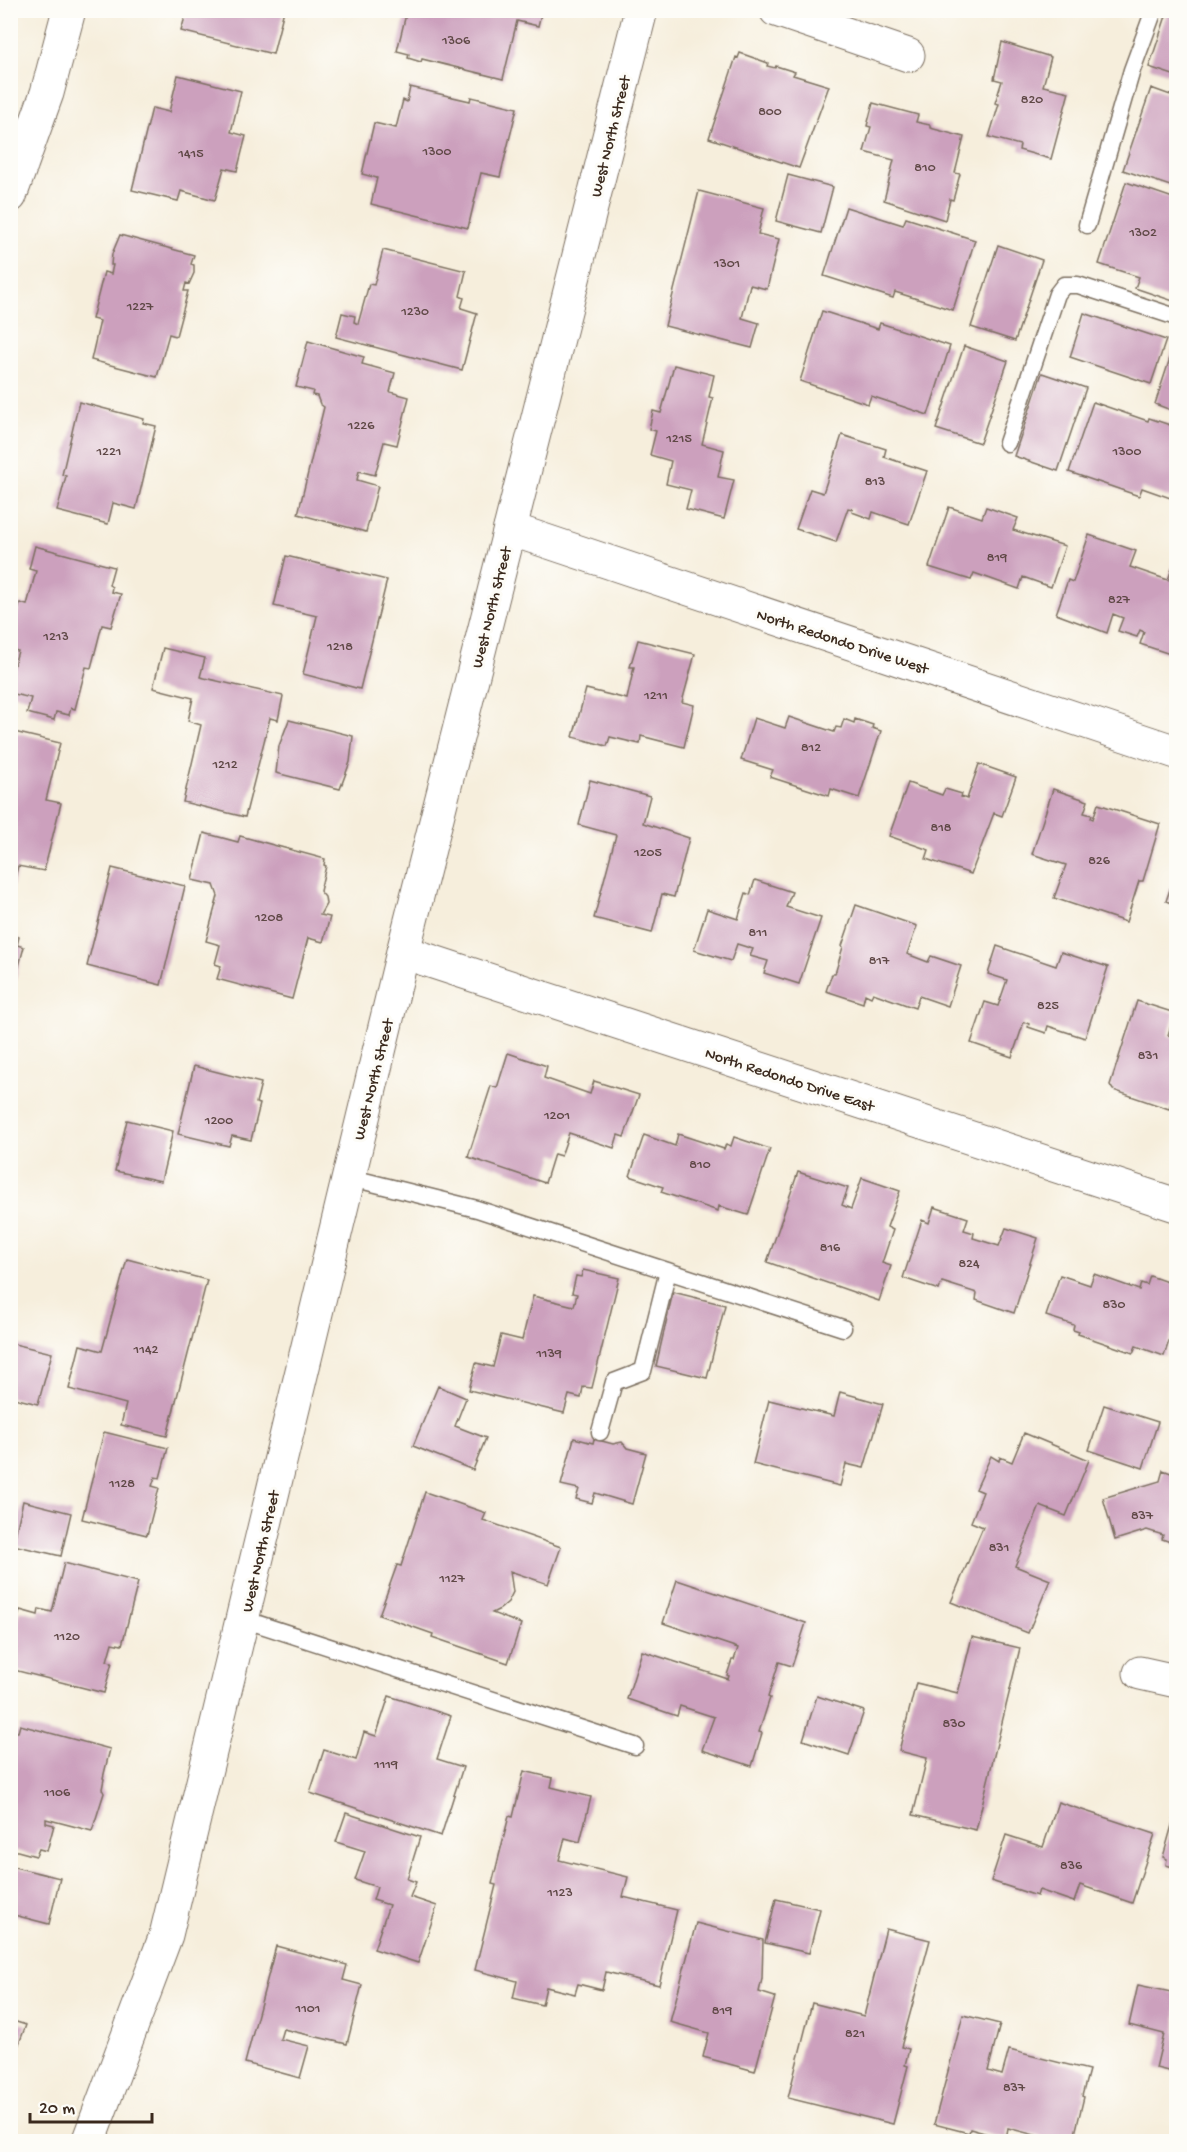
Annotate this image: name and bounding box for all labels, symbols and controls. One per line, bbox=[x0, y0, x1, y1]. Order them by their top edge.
house number: 1306 bbox=[441, 33, 471, 50]
street label: West North Street bbox=[588, 73, 637, 199]
house number: 820 bbox=[1021, 92, 1043, 109]
house number: 800 bbox=[758, 104, 782, 121]
house number: 1300 bbox=[422, 144, 451, 161]
house number: 1415 bbox=[177, 146, 204, 163]
house number: 810 bbox=[914, 160, 936, 177]
house number: 1302 bbox=[1128, 225, 1157, 242]
house number: 1301 bbox=[713, 256, 740, 273]
house number: 1227 bbox=[126, 299, 154, 316]
house number: 1230 bbox=[400, 304, 429, 321]
house number: 1226 bbox=[347, 418, 375, 435]
house number: 1215 bbox=[665, 431, 692, 448]
house number: 1221 bbox=[95, 444, 122, 461]
house number: 1300 bbox=[1112, 444, 1141, 461]
house number: 813 bbox=[865, 474, 885, 491]
street label: West North Street bbox=[469, 544, 518, 670]
house number: 819 bbox=[987, 550, 1007, 567]
house number: 827 bbox=[1108, 592, 1131, 609]
street label: North Redondo Drive West bbox=[754, 607, 932, 681]
house number: 1213 bbox=[42, 629, 69, 646]
house number: 1218 bbox=[326, 639, 353, 656]
house number: 1211 bbox=[643, 688, 668, 705]
house number: 812 bbox=[801, 740, 821, 757]
house number: 1212 bbox=[211, 757, 238, 774]
house number: 818 bbox=[931, 820, 952, 837]
house number: 1205 bbox=[633, 845, 662, 862]
house number: 826 bbox=[1088, 853, 1111, 870]
house number: 1208 bbox=[254, 910, 283, 927]
house number: 811 bbox=[749, 925, 767, 942]
house number: 817 bbox=[869, 953, 890, 970]
house number: 825 bbox=[1037, 998, 1059, 1015]
street label: West North Street bbox=[351, 1016, 400, 1142]
street label: North Redondo Drive East bbox=[702, 1045, 877, 1118]
house number: 831 bbox=[1138, 1048, 1158, 1065]
house number: 1201 bbox=[543, 1108, 570, 1125]
house number: 1200 bbox=[204, 1113, 233, 1130]
house number: 810 bbox=[689, 1157, 711, 1174]
house number: 816 bbox=[820, 1240, 841, 1257]
house number: 824 bbox=[958, 1256, 980, 1273]
house number: 830 bbox=[1103, 1297, 1125, 1314]
house number: 1142 bbox=[133, 1342, 159, 1359]
house number: 1139 bbox=[535, 1346, 562, 1363]
house number: 1128 bbox=[108, 1476, 135, 1493]
street label: West North Street bbox=[239, 1488, 286, 1614]
house number: 837 bbox=[1131, 1508, 1154, 1525]
house number: 831 bbox=[989, 1540, 1009, 1557]
house number: 1127 bbox=[438, 1571, 465, 1588]
house number: 1120 bbox=[53, 1629, 80, 1646]
house number: 830 bbox=[943, 1716, 965, 1733]
house number: 1119 bbox=[373, 1757, 398, 1774]
house number: 1106 bbox=[43, 1785, 71, 1802]
house number: 836 bbox=[1060, 1858, 1083, 1875]
house number: 1123 bbox=[546, 1885, 573, 1902]
house number: 1101 bbox=[295, 2001, 320, 2018]
house number: 819 bbox=[712, 2003, 732, 2020]
house number: 821 bbox=[845, 2026, 865, 2043]
house number: 837 bbox=[1003, 2080, 1026, 2097]
scale bar bbox=[30, 2086, 152, 2124]
text: 20 m bbox=[39, 2099, 75, 2120]

